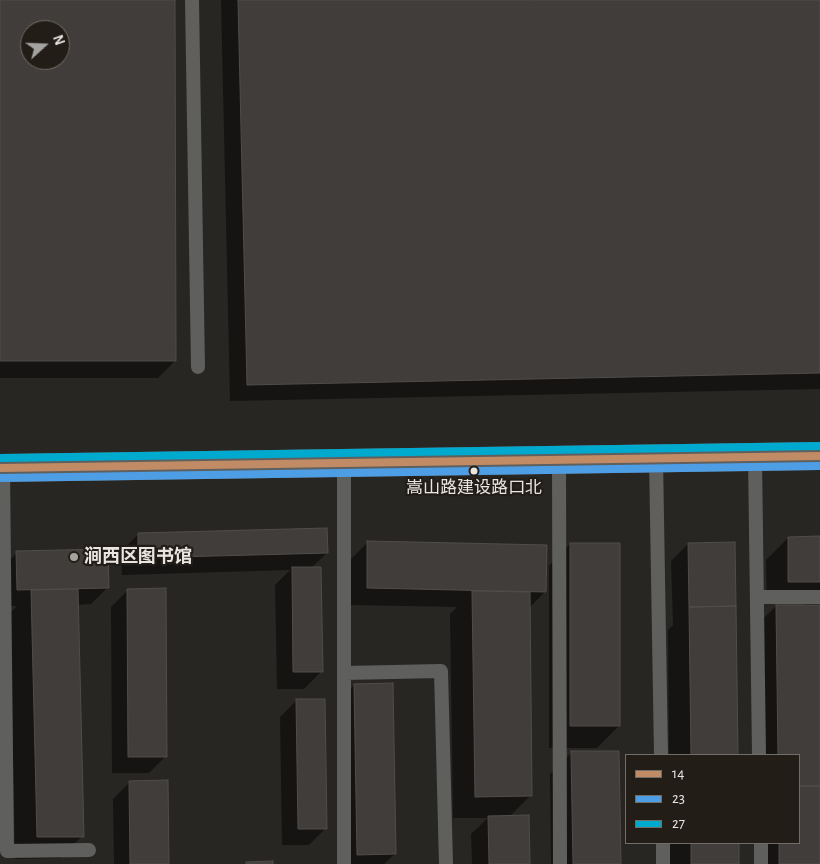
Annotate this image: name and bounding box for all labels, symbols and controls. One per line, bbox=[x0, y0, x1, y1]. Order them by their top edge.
north arrow bbox=[20, 20, 70, 70]
text: N bbox=[50, 33, 66, 47]
marker: 嵩山路建设路口北 bbox=[469, 466, 479, 476]
place label: 嵩山路建设路口北 bbox=[406, 478, 542, 498]
place label: 涧西区图书馆 bbox=[84, 546, 192, 568]
marker: 涧西区图书馆 bbox=[68, 551, 80, 563]
legend bbox=[625, 754, 800, 844]
text: 14 bbox=[672, 766, 684, 781]
text: 23 bbox=[672, 791, 685, 806]
text: 27 bbox=[672, 816, 685, 831]

